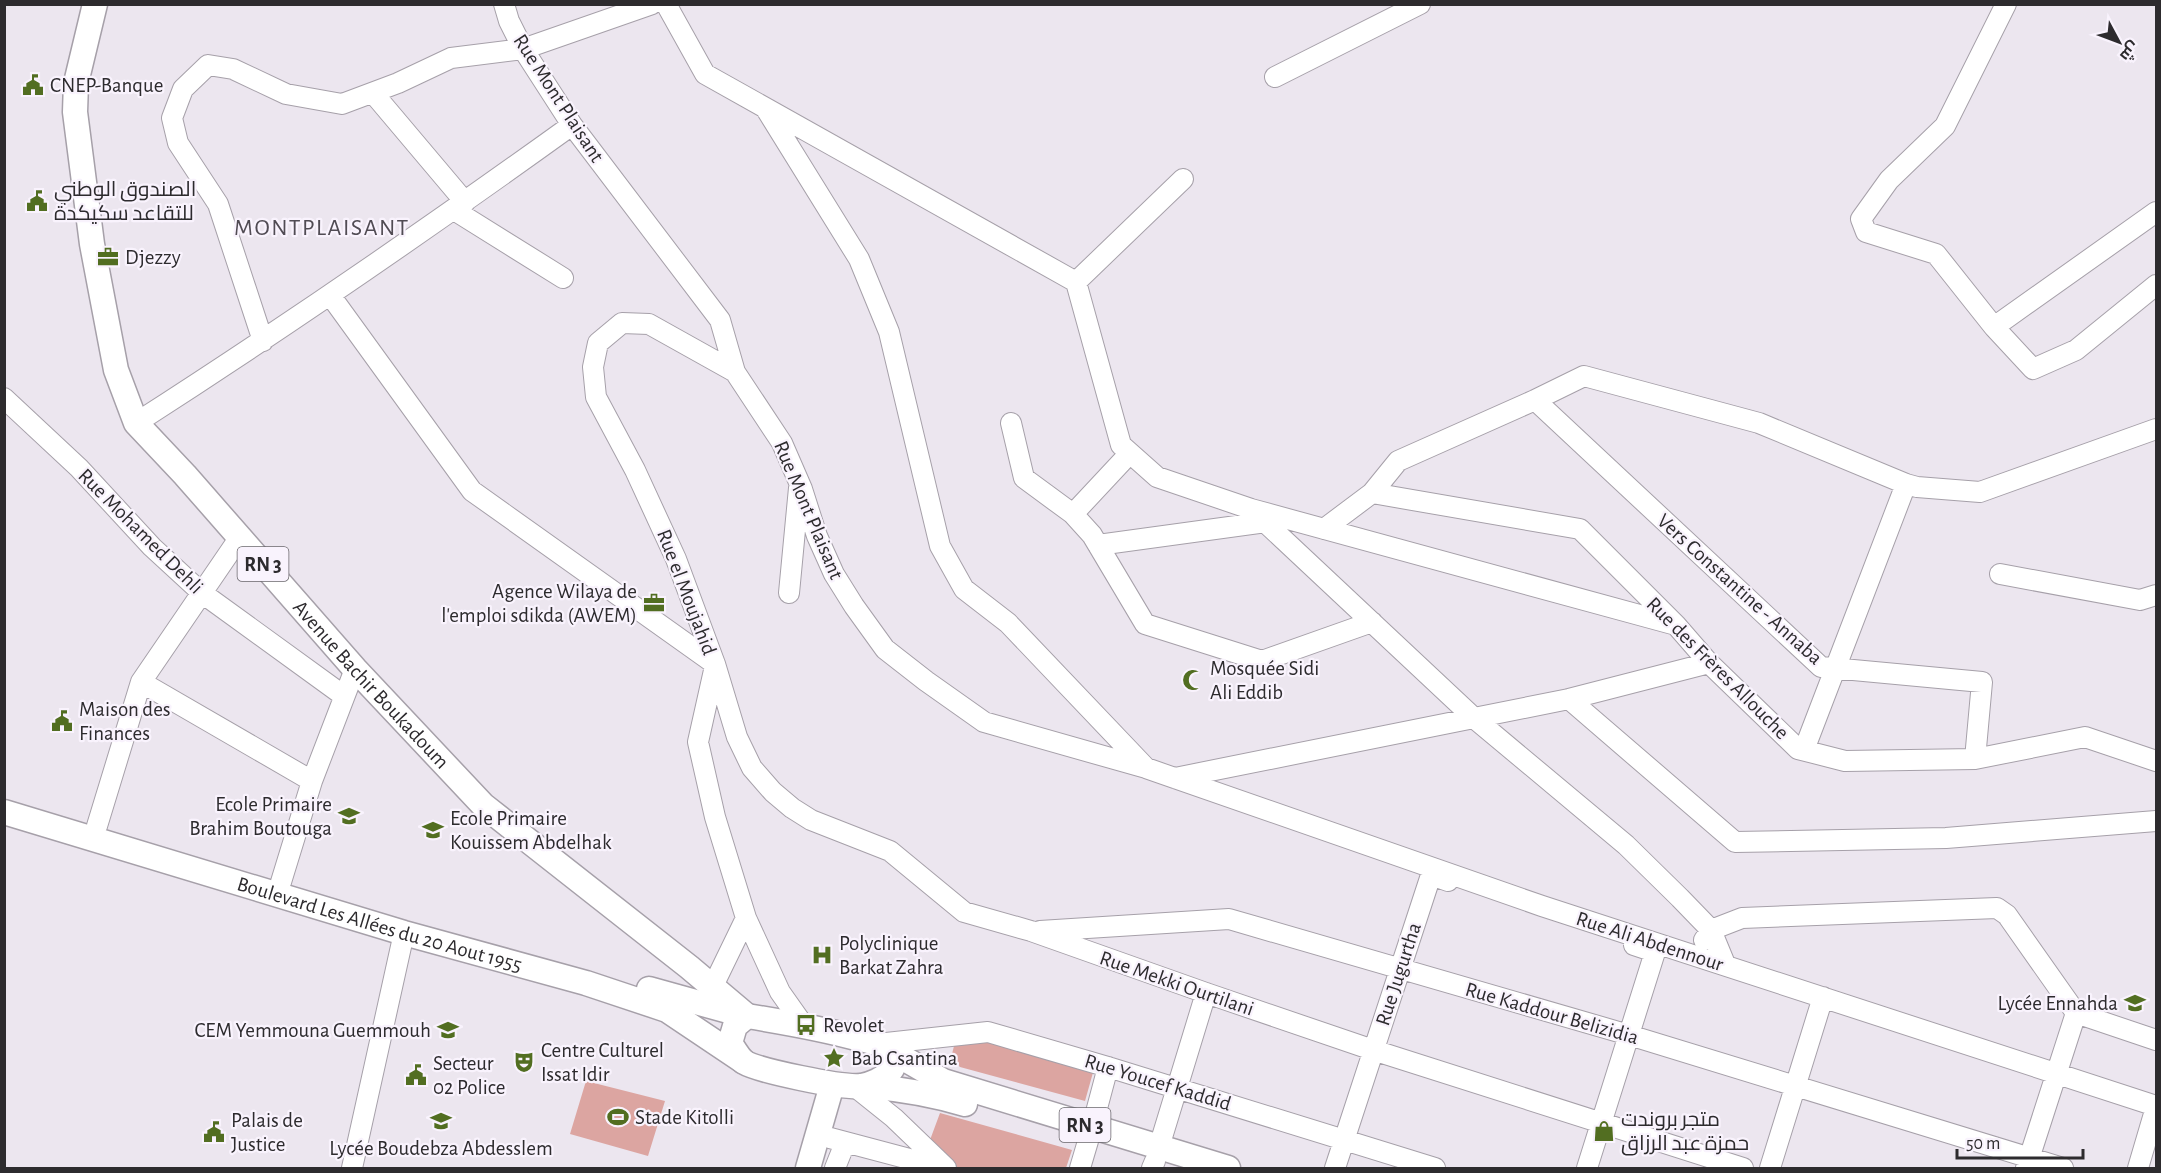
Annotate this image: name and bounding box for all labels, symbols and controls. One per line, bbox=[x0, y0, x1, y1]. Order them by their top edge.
north arrow bbox=[2089, 12, 2149, 72]
street label: Rue Mont Plaisant bbox=[509, 30, 608, 166]
text: ش bbox=[2116, 38, 2143, 65]
public building icon: CNEP-Banque bbox=[21, 73, 45, 97]
place label: CNEP-Banque bbox=[50, 75, 163, 96]
place label: الصندوق الوطني للتقاعد سكيكدة bbox=[54, 179, 196, 224]
public building icon: الصندوق الوطني للتقاعد سكيكدة bbox=[25, 189, 49, 213]
district label: MONTPLAISANT bbox=[234, 216, 410, 240]
office icon: Djezzy bbox=[96, 245, 120, 269]
place label: Djezzy bbox=[125, 247, 181, 268]
street label: Rue Mont Plaisant bbox=[770, 438, 847, 583]
street label: Rue Mohamed Dehli bbox=[74, 465, 207, 598]
street label: Vers Constantine - Annaba bbox=[1653, 510, 1826, 669]
street label: Rue el Moujahid bbox=[653, 526, 720, 658]
road number: RN 3 bbox=[238, 547, 288, 581]
place label: Agence Wilaya de l'emploi sdikda (AWEM) bbox=[441, 581, 637, 626]
office icon: Agence Wilaya de l'emploi sdikda (AWEM) bbox=[642, 591, 666, 615]
street label: Rue des Frères Allouche bbox=[1643, 593, 1793, 743]
street label: Avenue Bachir Boukadoum bbox=[289, 597, 453, 773]
place label: Mosquée Sidi Ali Eddib bbox=[1210, 658, 1319, 703]
mosque icon: Mosquée Sidi Ali Eddib bbox=[1181, 668, 1205, 692]
place label: Maison des Finances bbox=[79, 699, 171, 744]
public building icon: Maison des Finances bbox=[50, 709, 74, 733]
place label: Ecole Primaire Brahim Boutouga bbox=[189, 794, 332, 839]
school or university icon: Ecole Primaire Brahim Boutouga bbox=[337, 804, 361, 828]
place label: Ecole Primaire Kouissem Abdelhak bbox=[450, 808, 612, 853]
school or university icon: Ecole Primaire Kouissem Abdelhak bbox=[421, 818, 445, 842]
street label: Boulevard Les Allées du 20 Aout 1955 bbox=[235, 873, 524, 976]
street label: Rue Ali Abdennour bbox=[1574, 908, 1726, 975]
street label: Rue Jugurtha bbox=[1372, 920, 1425, 1028]
place label: Polyclinique Barkat Zahra bbox=[839, 933, 944, 978]
hospital icon: Polyclinique Barkat Zahra bbox=[810, 943, 834, 967]
street label: Rue Mekki Ourtilani bbox=[1097, 947, 1257, 1020]
street label: Rue Kaddour Belizidia bbox=[1463, 979, 1641, 1048]
school or university icon: Lycée Ennahda bbox=[2123, 991, 2147, 1015]
place label: Lycée Ennahda bbox=[1998, 993, 2118, 1014]
bus stop icon: Revolet bbox=[794, 1013, 818, 1037]
place label: Revolet bbox=[823, 1015, 884, 1036]
school or university icon: CEM Yemmouna Guemmouh bbox=[436, 1018, 460, 1042]
place label: CEM Yemmouna Guemmouh bbox=[194, 1020, 431, 1041]
place label: Centre Culturel Issat Idir bbox=[541, 1040, 664, 1085]
place icon: Bab Csantina bbox=[822, 1046, 846, 1070]
place label: Bab Csantina bbox=[851, 1048, 958, 1069]
theatre icon: Centre Culturel Issat Idir bbox=[512, 1050, 536, 1074]
street label: Rue Youcef Kaddid bbox=[1082, 1050, 1234, 1115]
place label: Secteur 02 Police bbox=[433, 1053, 506, 1098]
public building icon: Secteur 02 Police bbox=[404, 1063, 428, 1087]
sports icon: Stade Kitolli bbox=[606, 1105, 630, 1129]
place label: Stade Kitolli bbox=[635, 1107, 734, 1128]
road number: RN 3 bbox=[1060, 1108, 1110, 1142]
school or university icon: Lycée Boudebza Abdesslem bbox=[429, 1109, 453, 1133]
place label: متجر بروندت حمزة عبد الرزاق bbox=[1621, 1109, 1749, 1156]
place label: Palais de Justice bbox=[231, 1110, 303, 1155]
shop icon: متجر بروندت حمزة عبد الرزاق bbox=[1592, 1119, 1616, 1143]
public building icon: Palais de Justice bbox=[202, 1120, 226, 1144]
scale bar bbox=[1957, 1122, 2083, 1160]
text: 50 m bbox=[1966, 1135, 2000, 1153]
place label: Lycée Boudebza Abdesslem bbox=[329, 1138, 553, 1159]

